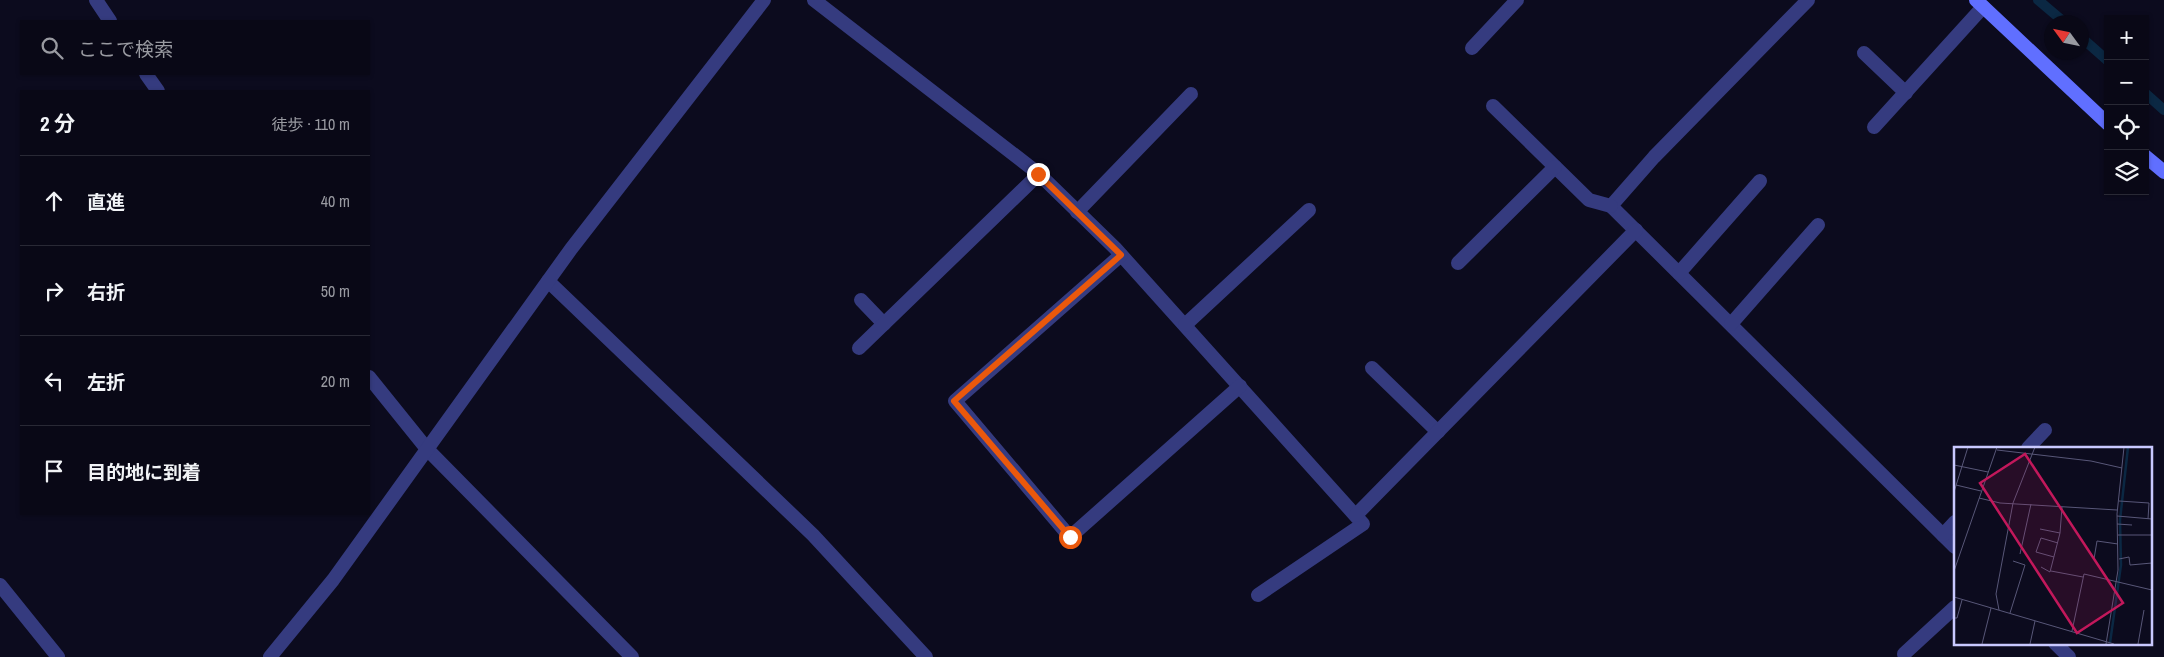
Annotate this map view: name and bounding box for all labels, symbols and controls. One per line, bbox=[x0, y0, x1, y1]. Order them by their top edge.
north arrow bbox=[2044, 15, 2089, 60]
map controls bbox=[2104, 15, 2149, 195]
button: + bbox=[2104, 15, 2149, 60]
search box bbox=[20, 20, 370, 75]
icon: search bbox=[38, 34, 66, 62]
text: ここで検索 bbox=[78, 36, 173, 62]
button: − bbox=[2104, 60, 2149, 105]
button: locate bbox=[2104, 105, 2149, 150]
text: 2 分 bbox=[40, 109, 75, 138]
text: 徒歩 · 110 m bbox=[272, 113, 350, 135]
button: layers bbox=[2104, 150, 2149, 195]
route end bbox=[1027, 163, 1050, 186]
icon: ahead bbox=[40, 187, 68, 215]
text: 直進 bbox=[87, 189, 125, 215]
text: 40 m bbox=[321, 190, 350, 212]
icon: right bbox=[40, 277, 68, 305]
text: 右折 bbox=[87, 279, 125, 305]
text: 50 m bbox=[321, 280, 350, 302]
icon: left bbox=[40, 367, 68, 395]
text: 左折 bbox=[87, 369, 125, 395]
text: 20 m bbox=[321, 370, 350, 392]
inset map bbox=[1954, 447, 2152, 644]
icon: arrive bbox=[40, 457, 68, 485]
text: 目的地に到着 bbox=[87, 459, 201, 485]
route start bbox=[1059, 526, 1082, 549]

